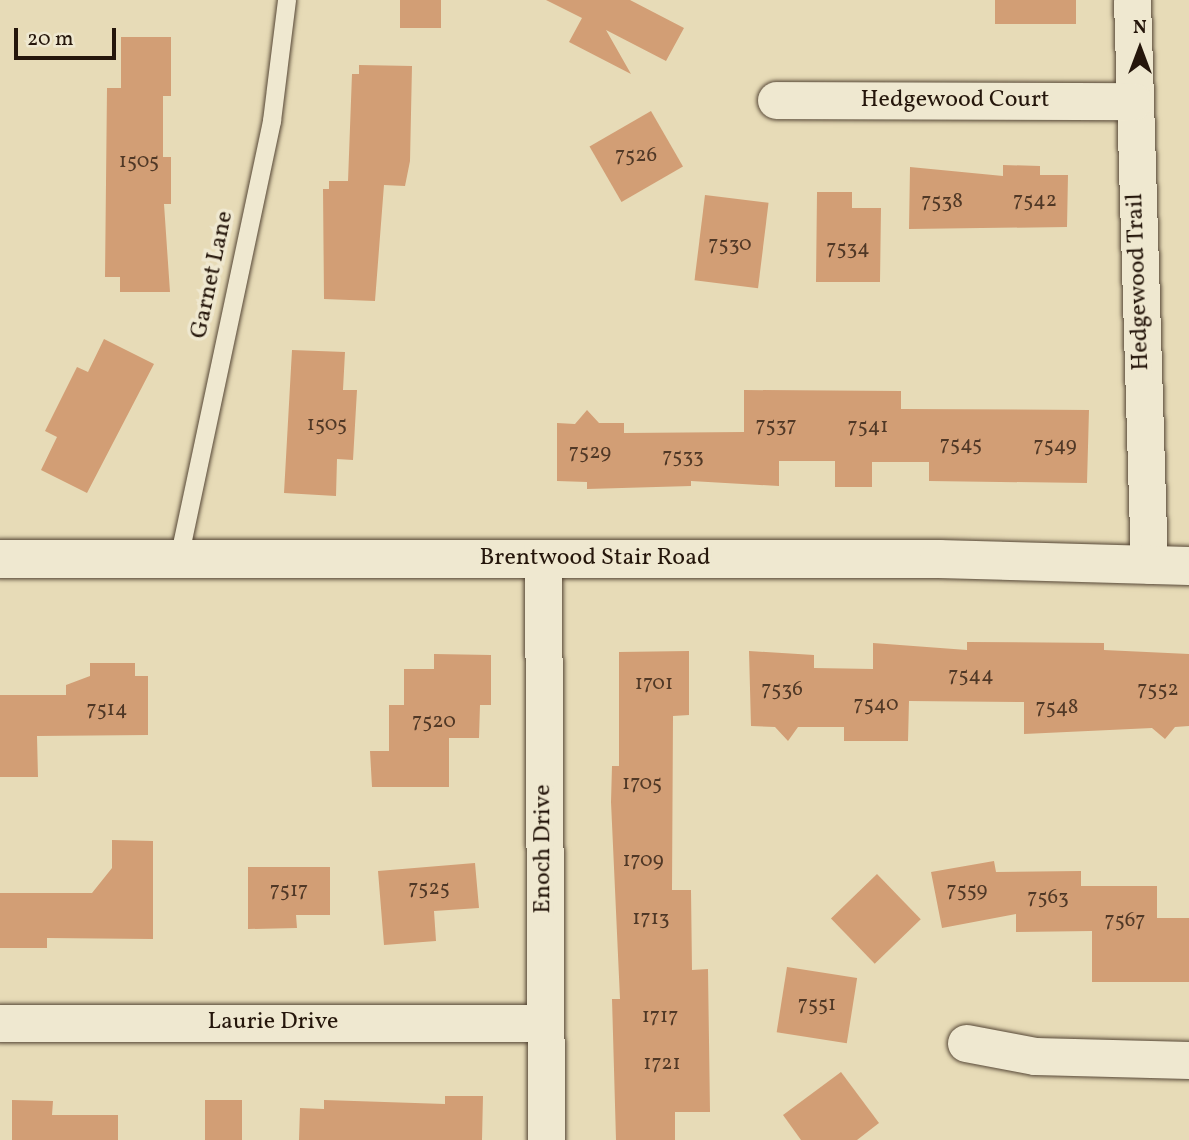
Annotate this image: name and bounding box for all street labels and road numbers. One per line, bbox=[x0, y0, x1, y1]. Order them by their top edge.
street label: Hedgewood Court bbox=[860, 87, 1050, 115]
street label: Hedgewood Trail bbox=[1122, 193, 1156, 371]
street label: Garnet Lane bbox=[185, 209, 241, 341]
street label: Brentwood Stair Road bbox=[479, 545, 711, 573]
street label: Enoch Drive bbox=[530, 784, 558, 914]
street label: Laurie Drive bbox=[208, 1009, 338, 1037]

